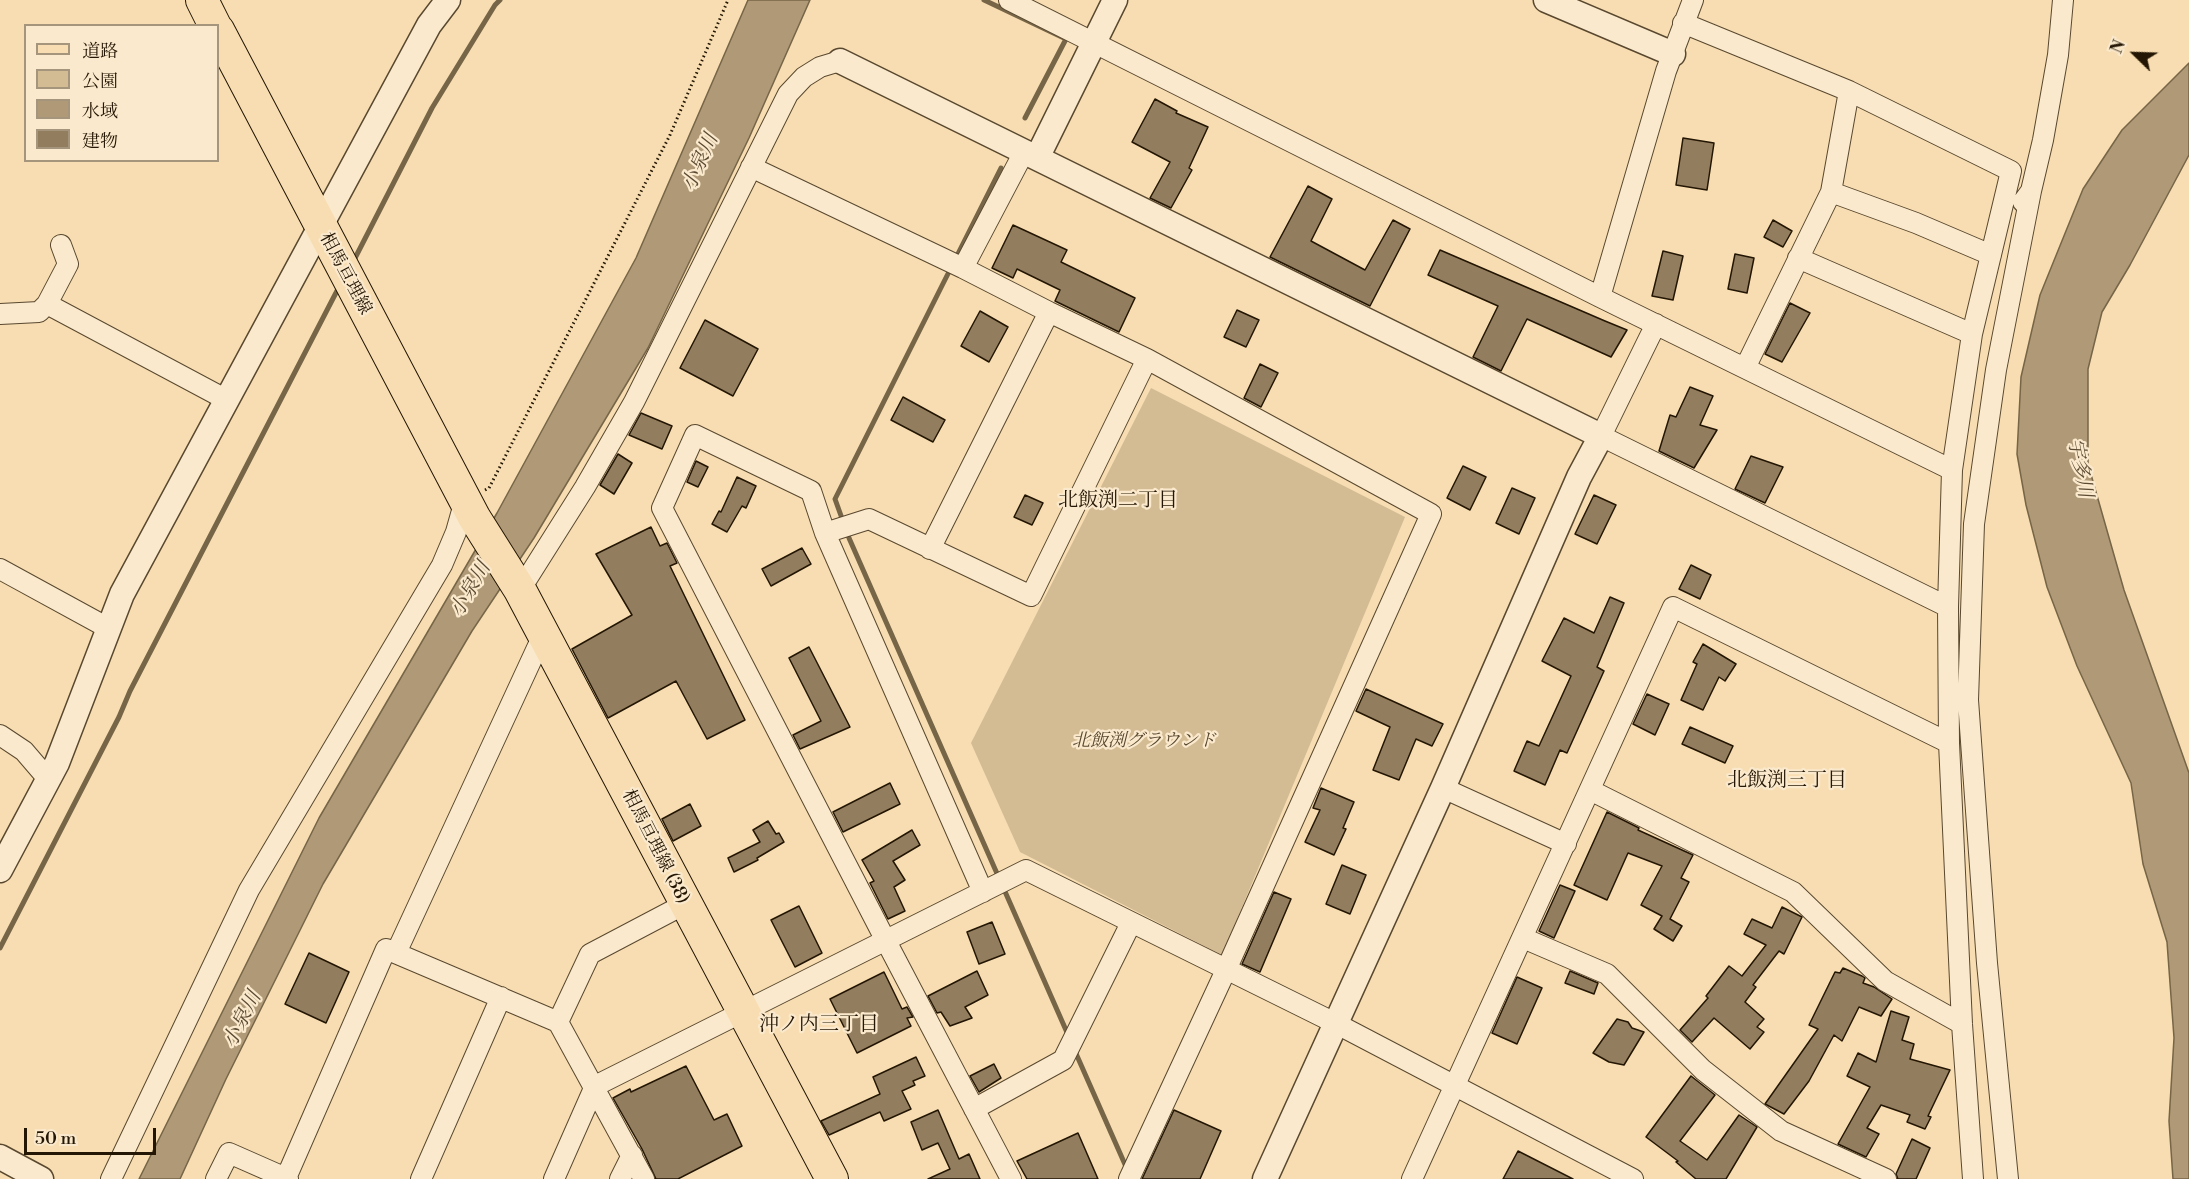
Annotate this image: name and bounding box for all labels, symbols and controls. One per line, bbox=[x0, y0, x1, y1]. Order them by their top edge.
legend bbox=[24, 24, 219, 162]
north arrow bbox=[2105, 24, 2165, 84]
text: N bbox=[2107, 37, 2130, 57]
text: 道路 bbox=[82, 40, 118, 63]
text: 公園 bbox=[82, 70, 118, 93]
text: 水域 bbox=[82, 100, 118, 123]
text: 建物 bbox=[82, 130, 118, 153]
water label: 小泉川 bbox=[678, 131, 724, 195]
street label: 相馬亘理線 bbox=[314, 229, 376, 319]
water label: 宇多川 bbox=[2061, 436, 2097, 500]
district label: 北飯渕二丁目 bbox=[1058, 489, 1178, 513]
water label: 小泉川 bbox=[446, 558, 496, 622]
park label: 北飯渕グラウンド bbox=[1072, 731, 1216, 753]
district label: 北飯渕三丁目 bbox=[1727, 769, 1847, 793]
street label: 相馬亘理線 (38) bbox=[617, 786, 693, 908]
water label: 小泉川 bbox=[219, 988, 267, 1052]
district label: 沖ノ内三丁目 bbox=[759, 1013, 879, 1037]
scale bar bbox=[27, 1116, 159, 1154]
text: 50 m bbox=[35, 1127, 76, 1150]

